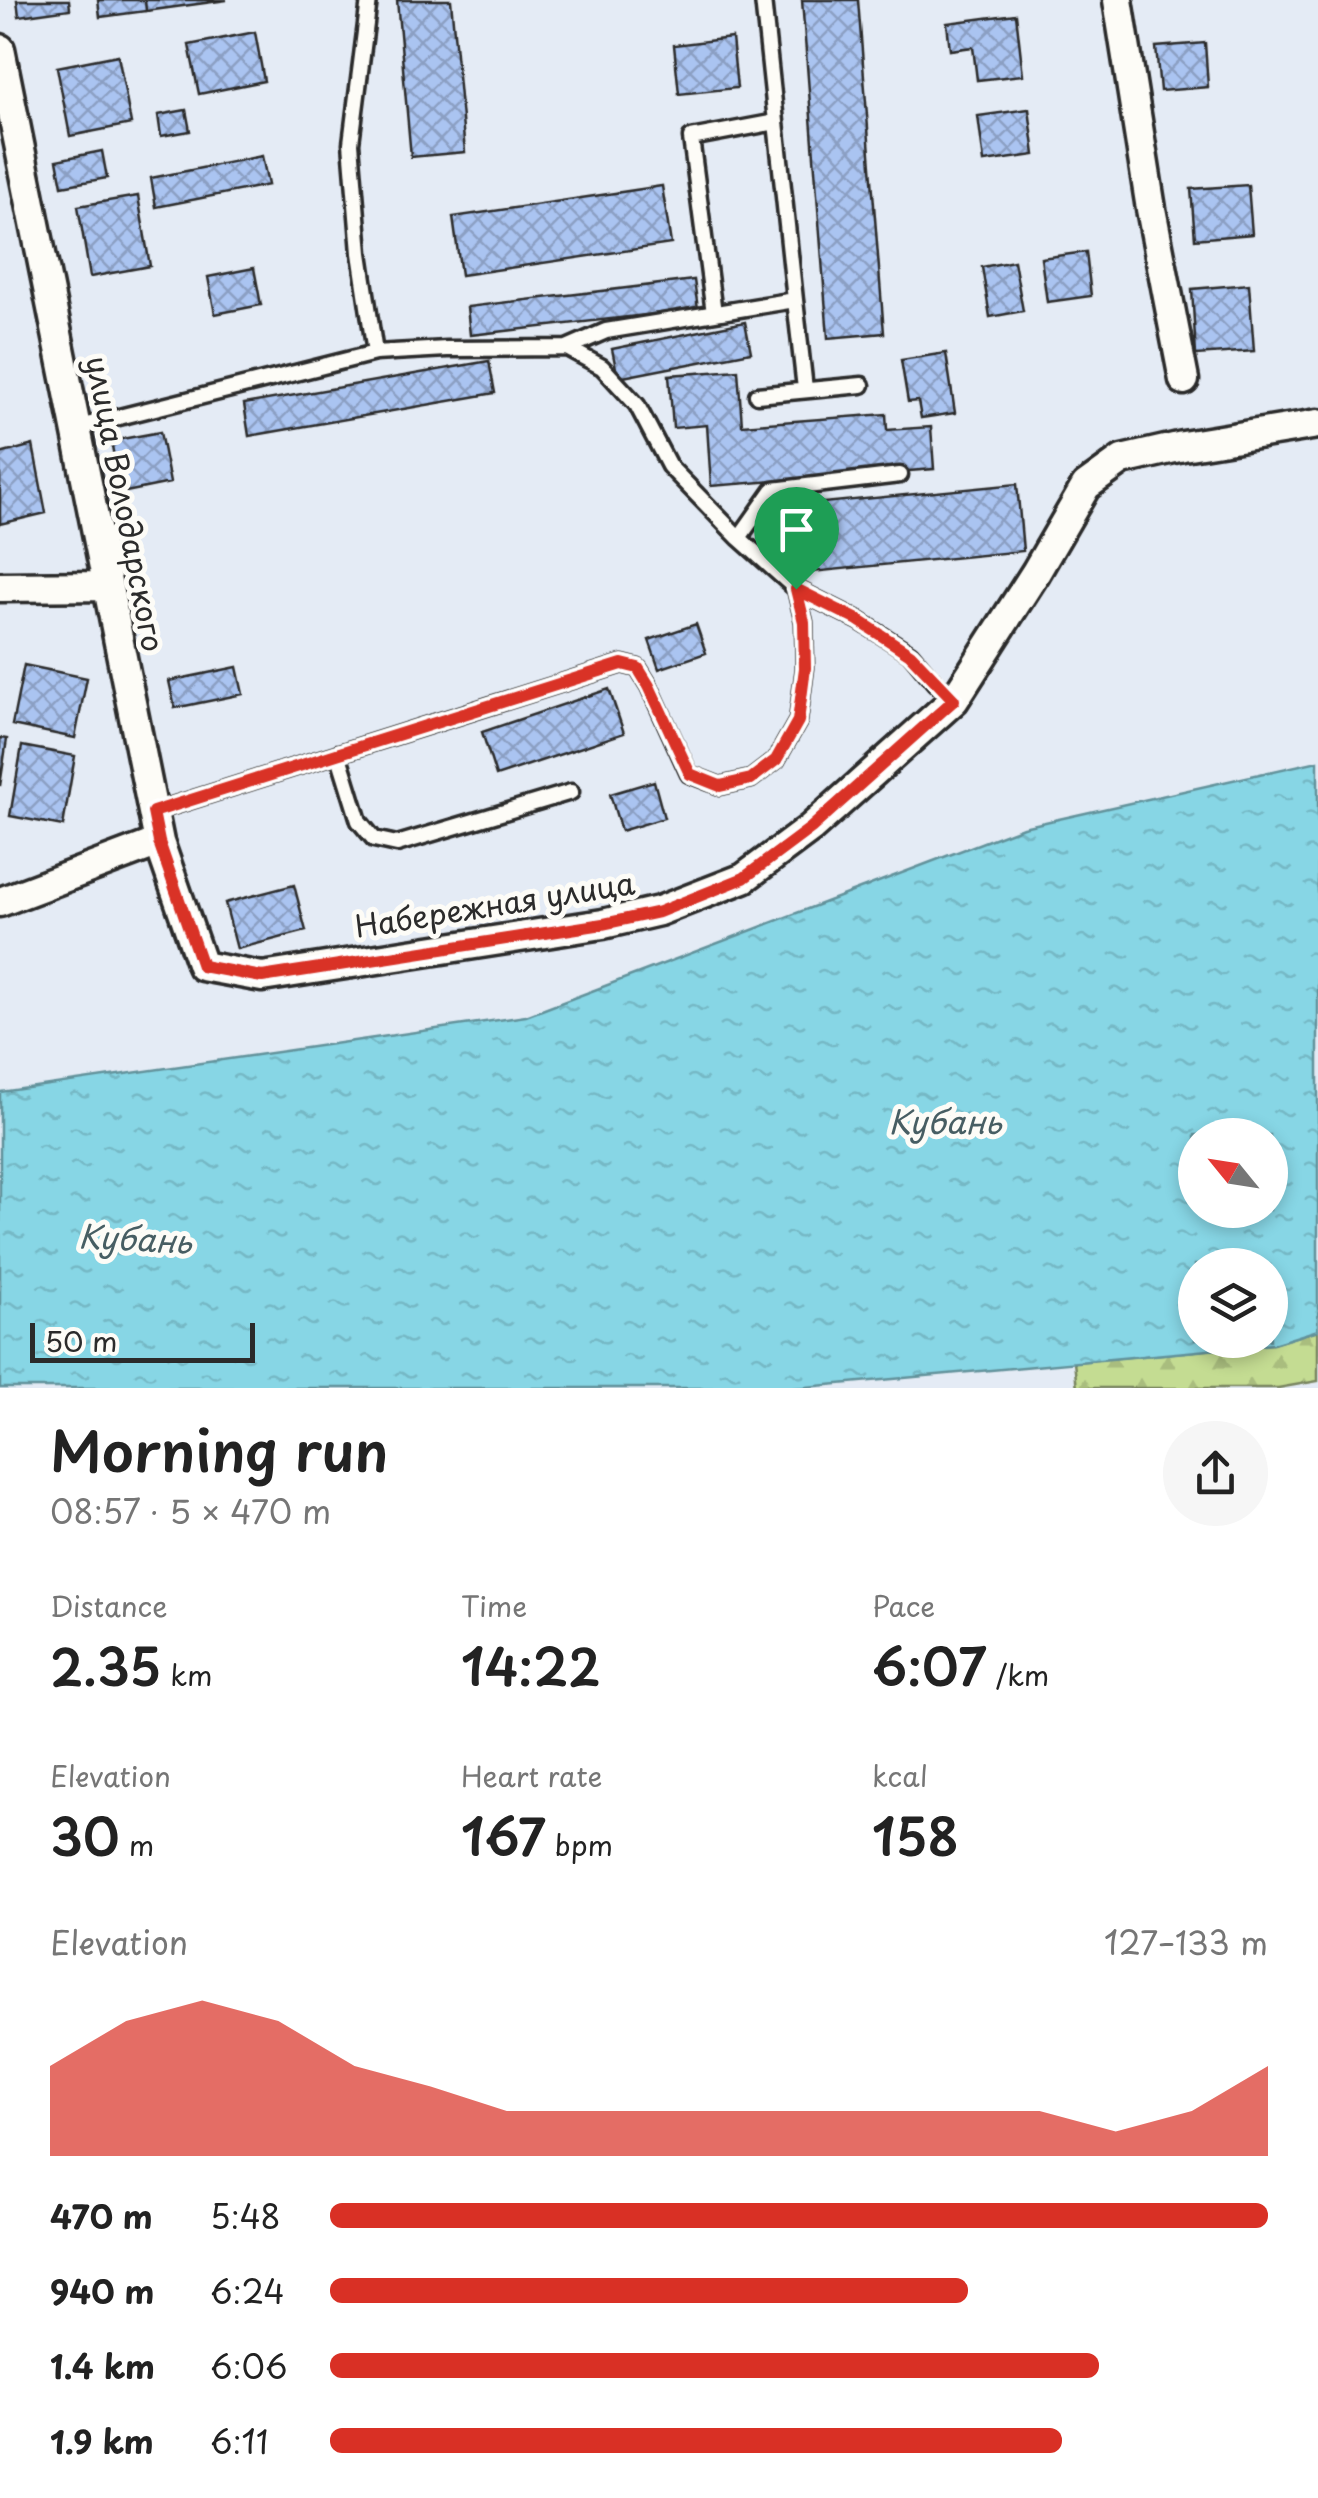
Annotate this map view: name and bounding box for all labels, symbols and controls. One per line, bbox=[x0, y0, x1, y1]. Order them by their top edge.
street label: улица Володарского bbox=[76, 352, 177, 655]
pin bbox=[754, 487, 839, 590]
icon: arrive bbox=[769, 502, 824, 557]
street label: Набережная улица bbox=[351, 859, 638, 948]
water label: Кубань bbox=[888, 1097, 1003, 1145]
north arrow bbox=[1178, 1118, 1288, 1228]
map controls bbox=[1178, 1118, 1288, 1358]
water label: Кубань bbox=[77, 1211, 195, 1265]
button: layers bbox=[1178, 1248, 1288, 1358]
scale bar bbox=[30, 1318, 255, 1362]
text: 50 m bbox=[45, 1319, 118, 1362]
text: Morning run bbox=[50, 1408, 388, 1491]
button: share bbox=[1163, 1421, 1268, 1526]
text: 08:57 · 5 × 470 m bbox=[50, 1487, 331, 1535]
text: Distance bbox=[50, 1584, 168, 1627]
text: Time bbox=[461, 1584, 527, 1627]
text: Pace bbox=[872, 1584, 935, 1627]
text: 2.35 bbox=[50, 1627, 161, 1703]
text: 14:22 bbox=[461, 1627, 601, 1703]
text: 6:07 bbox=[872, 1627, 987, 1703]
text: km bbox=[161, 1653, 212, 1696]
text: /km bbox=[987, 1653, 1049, 1696]
text: Elevation bbox=[50, 1754, 171, 1797]
text: Heart rate bbox=[461, 1754, 602, 1797]
text: kcal bbox=[872, 1754, 928, 1797]
text: 30 bbox=[50, 1797, 120, 1873]
text: 167 bbox=[461, 1797, 546, 1873]
text: 158 bbox=[872, 1797, 959, 1873]
text: m bbox=[120, 1823, 154, 1866]
text: bpm bbox=[546, 1823, 613, 1866]
text: Elevation bbox=[50, 1918, 188, 1966]
text: 127–133 m bbox=[1104, 1918, 1268, 1966]
text: 470 m bbox=[50, 2192, 153, 2240]
text: 5:48 bbox=[210, 2192, 281, 2240]
text: 940 m bbox=[50, 2267, 154, 2315]
text: 6:24 bbox=[210, 2267, 285, 2315]
text: 1.4 km bbox=[50, 2342, 155, 2390]
text: 6:06 bbox=[210, 2342, 287, 2390]
text: 1.9 km bbox=[50, 2417, 154, 2465]
text: 6:11 bbox=[210, 2417, 268, 2465]

